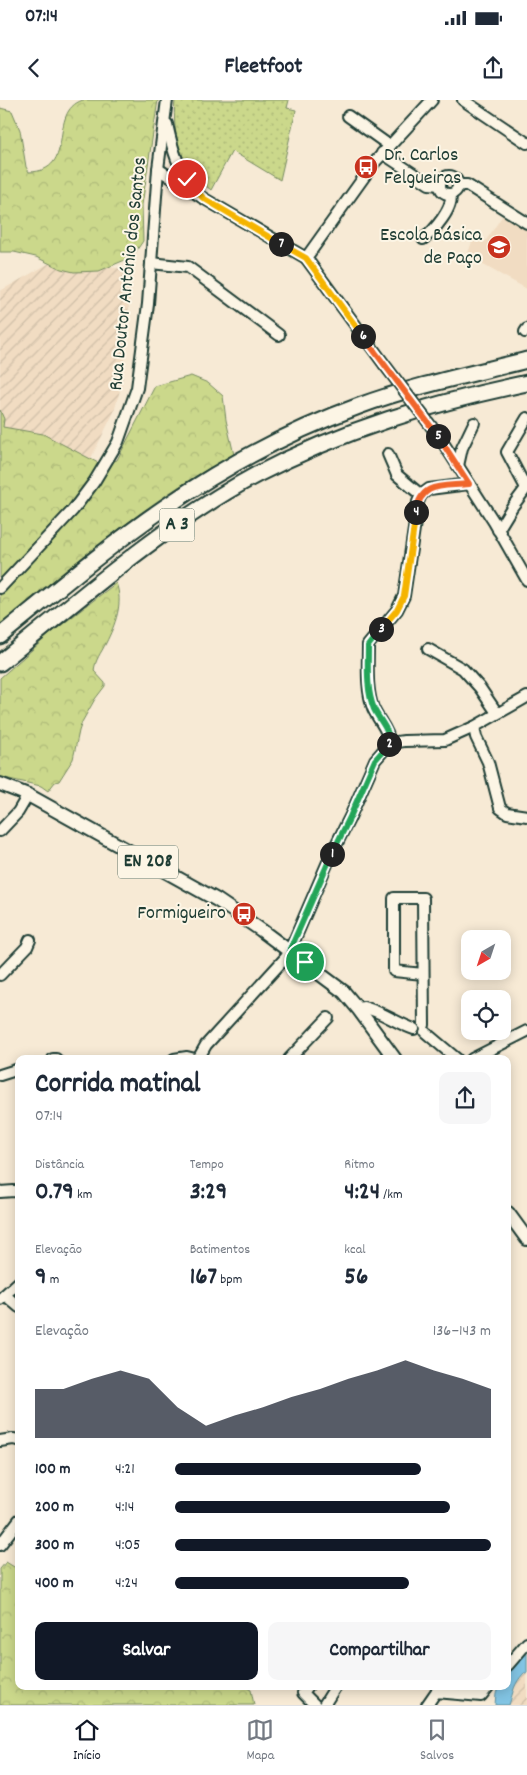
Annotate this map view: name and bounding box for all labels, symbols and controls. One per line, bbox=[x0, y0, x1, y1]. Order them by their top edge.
text: 07:14 bbox=[25, 4, 58, 31]
text: Fleetfoot bbox=[225, 52, 302, 83]
icon: back bbox=[20, 54, 48, 82]
icon: share bbox=[479, 54, 507, 82]
place label: Dr. Carlos Felgueiras bbox=[384, 142, 462, 193]
bus stop icon: Dr. Carlos Felgueiras bbox=[353, 154, 379, 180]
street label: Rua Doutor António dos Santos bbox=[103, 156, 155, 392]
pin bbox=[166, 158, 208, 200]
icon: check bbox=[173, 165, 201, 193]
place label: Escola Básica de Paço bbox=[380, 222, 483, 273]
pin: 7 bbox=[268, 232, 294, 256]
text: 7 bbox=[279, 234, 284, 254]
school or university icon: Escola Básica de Paço bbox=[486, 234, 512, 260]
pin: 6 bbox=[350, 324, 376, 348]
text: 6 bbox=[360, 326, 367, 346]
pin: 5 bbox=[426, 424, 450, 448]
text: 5 bbox=[435, 426, 442, 446]
pin: 4 bbox=[404, 500, 428, 524]
text: 4 bbox=[414, 502, 419, 522]
road number: A 3 bbox=[160, 508, 194, 542]
pin: 3 bbox=[368, 616, 394, 642]
text: 3 bbox=[378, 619, 385, 639]
pin: 2 bbox=[376, 732, 402, 756]
text: 2 bbox=[386, 734, 393, 754]
pin: 1 bbox=[320, 842, 344, 866]
text: 1 bbox=[331, 844, 334, 864]
road number: EN 208 bbox=[118, 846, 178, 879]
place label: Formigueiro bbox=[137, 900, 226, 928]
bus stop icon: Formigueiro bbox=[231, 901, 257, 927]
north arrow bbox=[461, 930, 511, 980]
map controls bbox=[461, 930, 511, 1040]
pin bbox=[284, 941, 326, 983]
icon: arrive bbox=[291, 948, 319, 976]
button: locate bbox=[461, 990, 511, 1040]
text: Corrida matinal bbox=[35, 1066, 200, 1106]
button: share bbox=[439, 1072, 491, 1124]
text: 07:14 bbox=[35, 1105, 63, 1128]
text: Distância bbox=[35, 1155, 84, 1175]
text: Tempo bbox=[190, 1155, 224, 1175]
text: Ritmo bbox=[344, 1155, 375, 1175]
text: 0.79 bbox=[35, 1175, 74, 1211]
text: 3:29 bbox=[190, 1175, 227, 1211]
text: 4:24 bbox=[344, 1175, 380, 1211]
text: km bbox=[74, 1185, 92, 1205]
text: /km bbox=[380, 1185, 403, 1205]
text: Elevação bbox=[35, 1240, 82, 1260]
text: Batimentos bbox=[190, 1240, 250, 1260]
text: kcal bbox=[344, 1240, 366, 1260]
text: 9 bbox=[35, 1260, 46, 1296]
text: 167 bbox=[190, 1260, 217, 1296]
text: 56 bbox=[344, 1260, 368, 1296]
text: m bbox=[46, 1270, 59, 1290]
text: bpm bbox=[217, 1270, 242, 1290]
text: Elevação bbox=[35, 1320, 89, 1343]
text: 136–143 m bbox=[433, 1320, 491, 1343]
text: 100 m bbox=[35, 1458, 71, 1481]
text: 4:21 bbox=[115, 1458, 135, 1481]
text: 200 m bbox=[35, 1496, 74, 1519]
text: 4:14 bbox=[115, 1496, 134, 1519]
text: 300 m bbox=[35, 1534, 74, 1557]
text: 4:05 bbox=[115, 1534, 140, 1557]
text: 400 m bbox=[35, 1572, 74, 1595]
text: 4:24 bbox=[115, 1572, 138, 1595]
button: Salvar bbox=[35, 1622, 258, 1680]
button: Compartilhar bbox=[268, 1622, 491, 1680]
tab: Início bbox=[73, 1716, 101, 1766]
tab: Mapa bbox=[246, 1716, 274, 1766]
tab: Salvos bbox=[420, 1716, 454, 1766]

